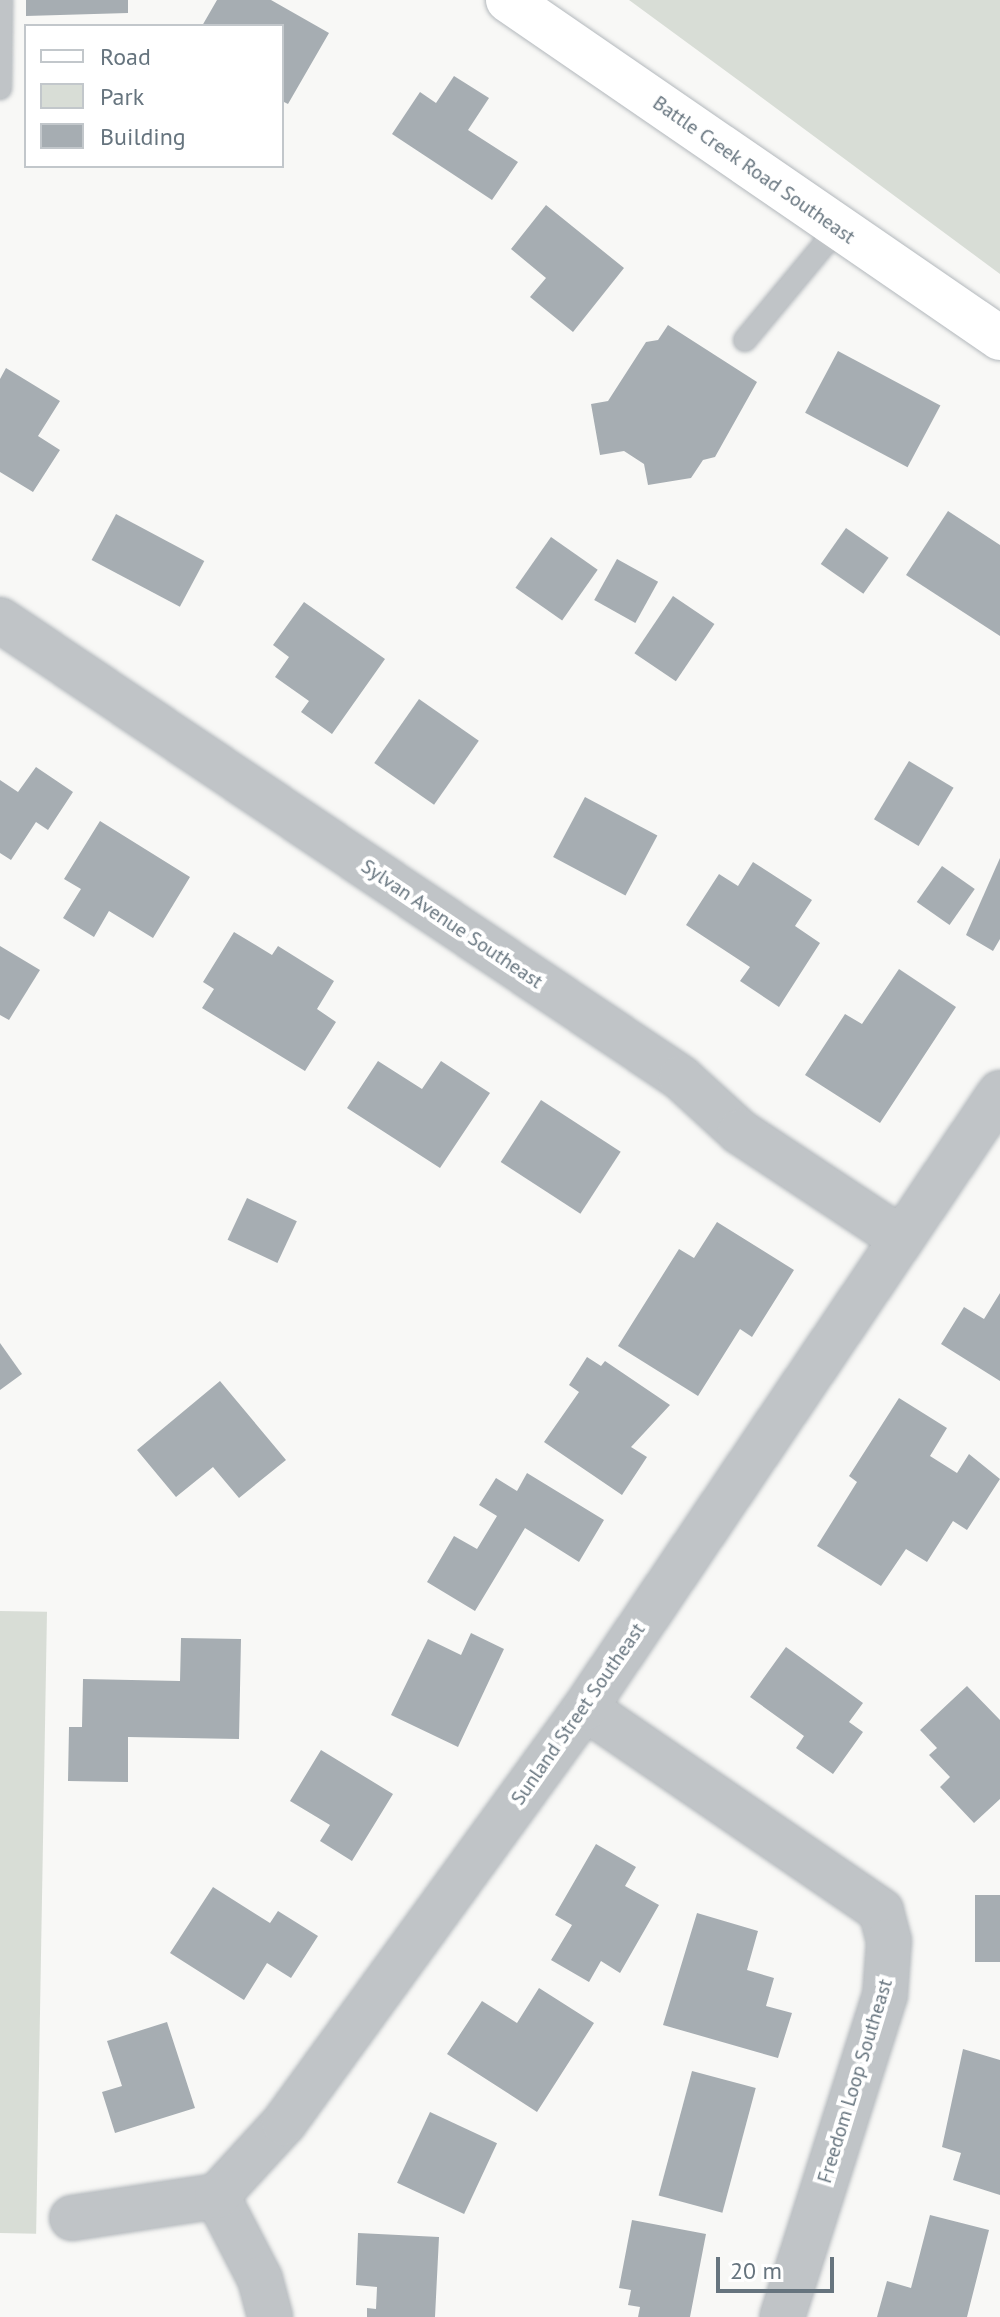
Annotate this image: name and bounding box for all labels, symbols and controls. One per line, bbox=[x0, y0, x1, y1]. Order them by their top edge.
legend bbox=[24, 24, 284, 168]
text: Road bbox=[100, 41, 151, 72]
text: Park bbox=[100, 81, 144, 112]
street label: Battle Creek Road Southeast bbox=[648, 91, 860, 249]
text: Building bbox=[100, 121, 186, 152]
street label: Sylvan Avenue Southeast bbox=[356, 854, 548, 994]
street label: Sunland Street Southeast bbox=[506, 1618, 650, 1810]
street label: Freedom Loop Southeast bbox=[813, 1976, 897, 2186]
scale bar bbox=[720, 2241, 838, 2291]
text: 20 m bbox=[730, 2255, 782, 2286]

